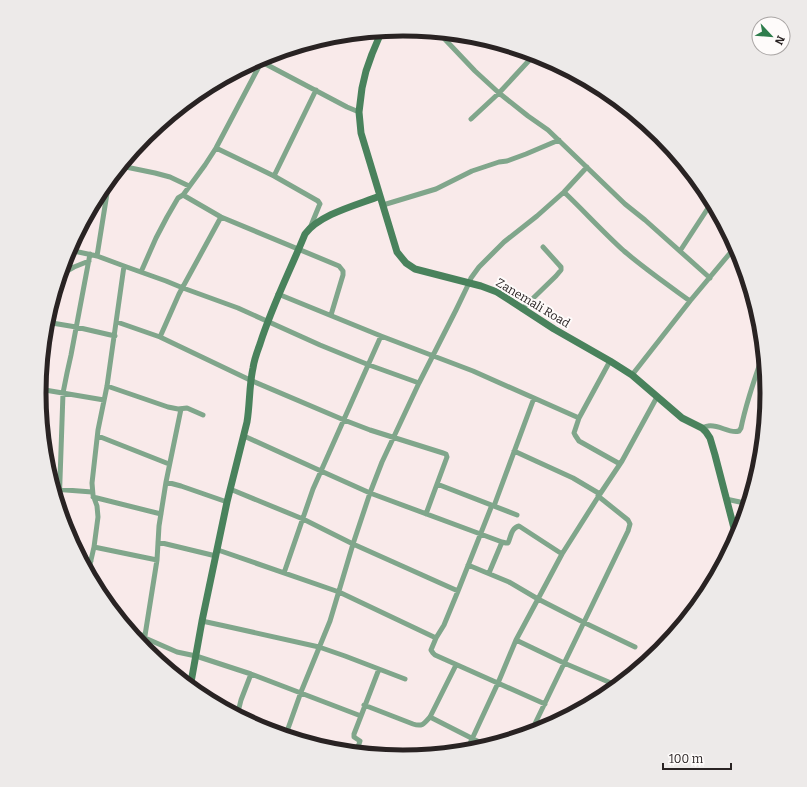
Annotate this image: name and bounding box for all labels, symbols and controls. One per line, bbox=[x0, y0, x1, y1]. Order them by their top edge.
north arrow bbox=[751, 16, 791, 56]
text: N bbox=[772, 33, 787, 47]
street label: Zanemali Road bbox=[493, 275, 573, 331]
scale bar bbox=[663, 745, 731, 771]
text: 100 m bbox=[669, 752, 704, 766]

